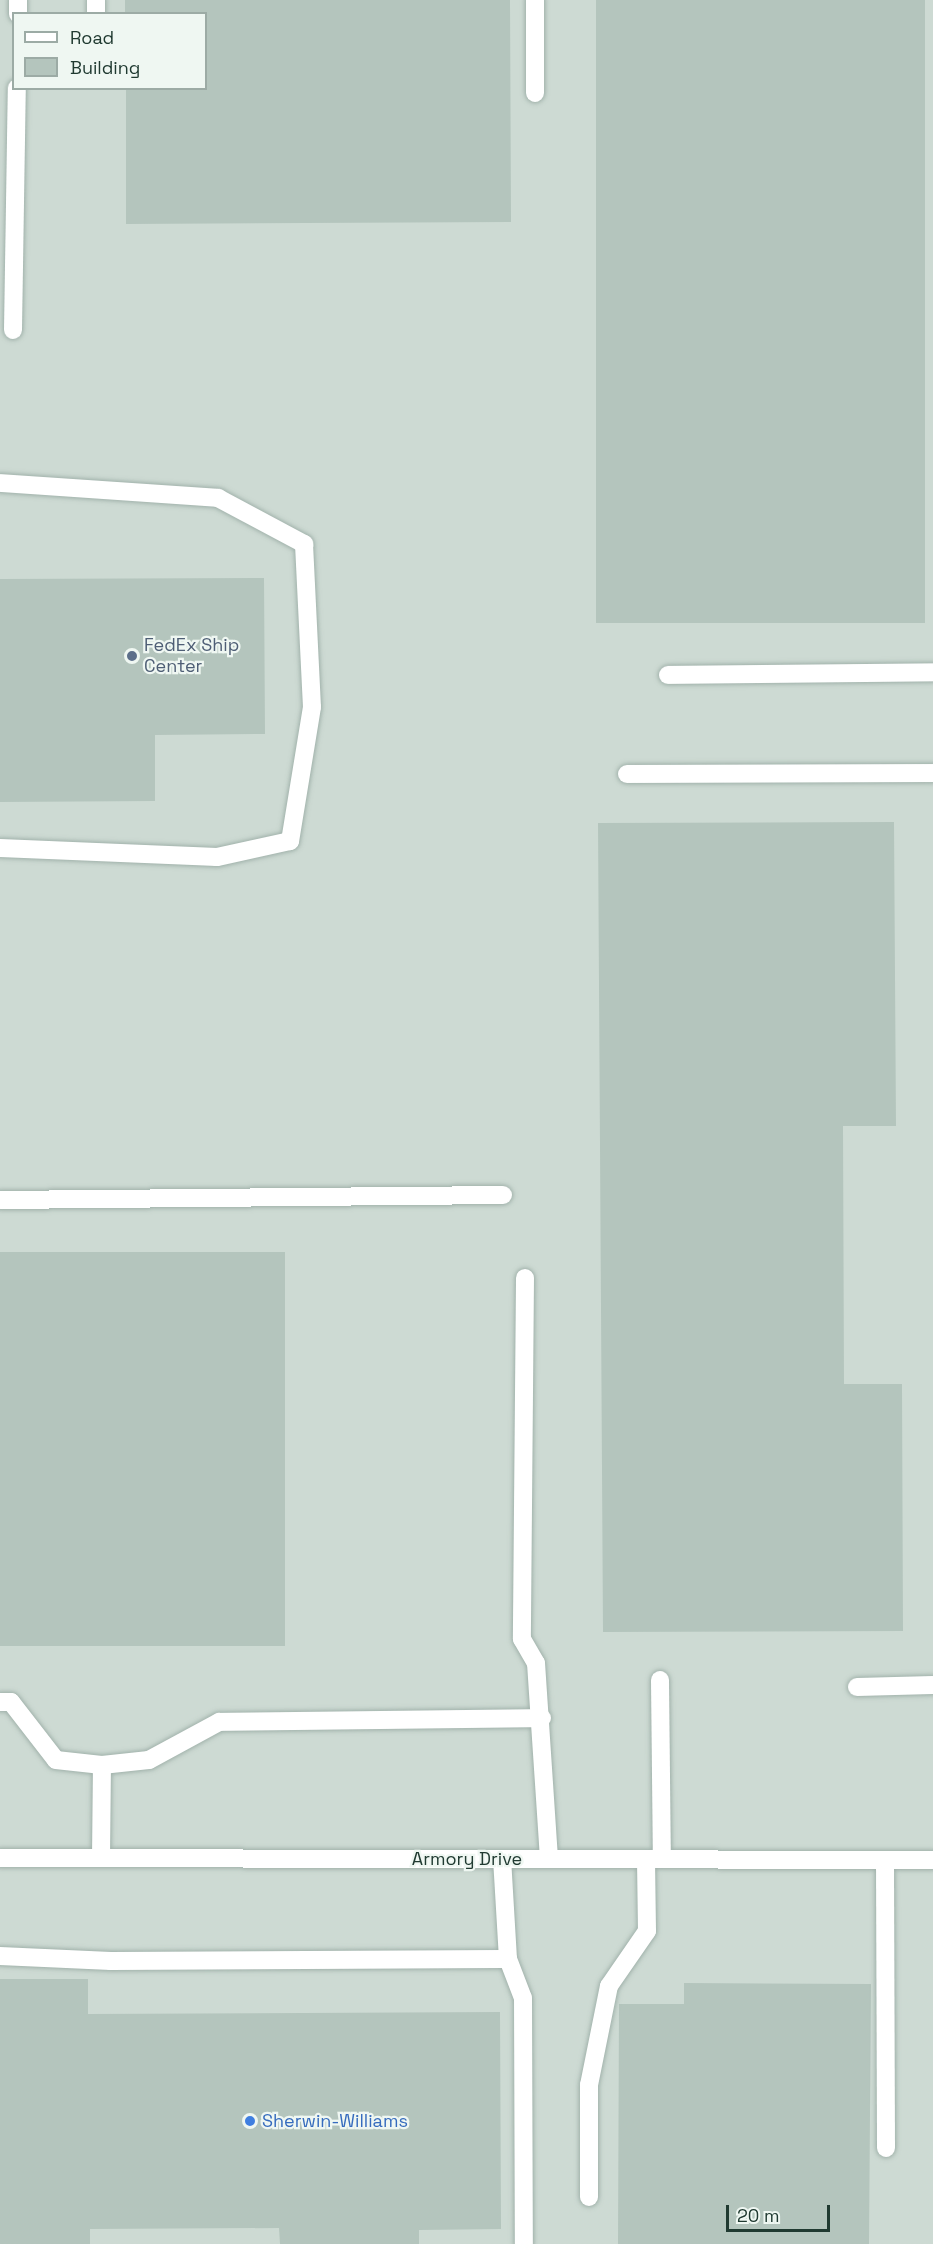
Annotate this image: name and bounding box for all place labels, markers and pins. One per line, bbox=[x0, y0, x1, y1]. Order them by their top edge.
place label: FedEx Ship Center bbox=[144, 635, 239, 678]
marker: FedEx Ship Center bbox=[125, 649, 139, 663]
place label: Sherwin-Williams bbox=[262, 2110, 408, 2132]
marker: Sherwin-Williams bbox=[243, 2114, 257, 2128]

